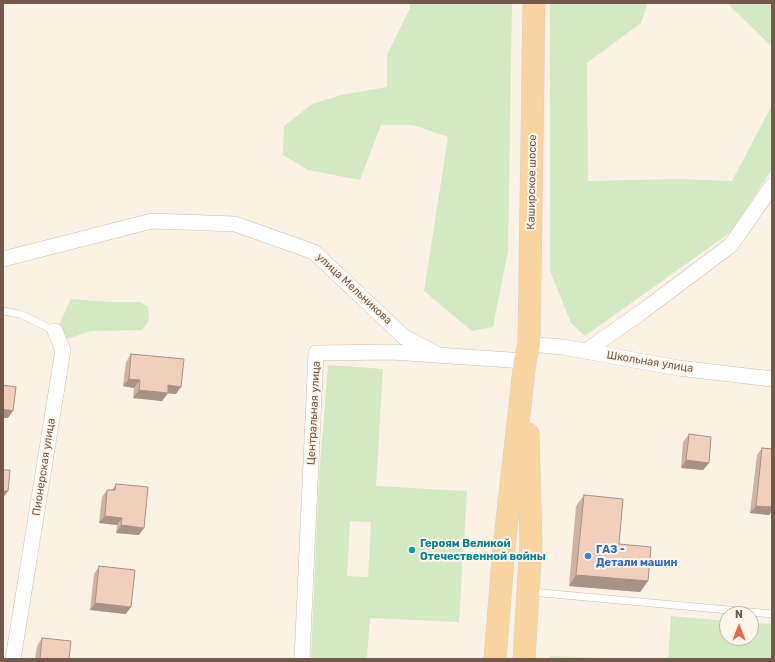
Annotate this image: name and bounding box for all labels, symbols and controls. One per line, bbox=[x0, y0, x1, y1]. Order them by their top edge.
street label: Каширское шоссе bbox=[525, 134, 539, 230]
street label: улица Мельникова bbox=[313, 251, 395, 327]
street label: Школьная улица bbox=[606, 349, 694, 375]
street label: Центральная улица bbox=[305, 361, 323, 465]
street label: Пионерская улица bbox=[30, 417, 58, 517]
place label: Героям Великой Отечественной войны bbox=[420, 537, 546, 563]
place label: ГАЗ - Детали машин bbox=[596, 543, 678, 569]
marker: Героям Великой Отечественной войны bbox=[407, 545, 417, 555]
marker: ГАЗ - Детали машин bbox=[583, 551, 593, 561]
north arrow bbox=[719, 606, 759, 646]
text: N bbox=[735, 608, 743, 621]

